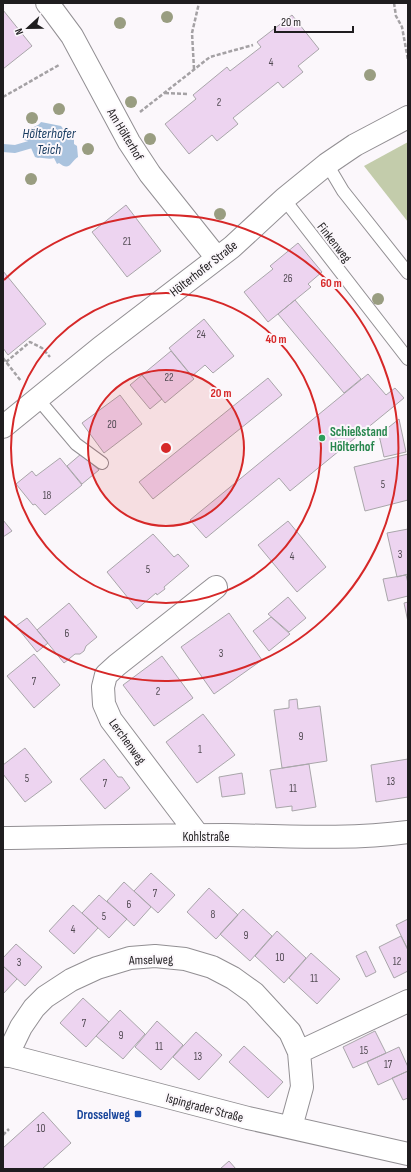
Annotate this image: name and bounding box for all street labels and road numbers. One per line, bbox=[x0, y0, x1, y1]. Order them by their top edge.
street label: Am Hölterhof bbox=[103, 105, 147, 164]
street label: Finkenweg bbox=[314, 219, 355, 266]
street label: Hölterhofer Straße bbox=[167, 237, 241, 300]
street label: Lerchenweg bbox=[105, 716, 149, 768]
street label: Kohlstraße bbox=[183, 829, 229, 845]
street label: Amselweg bbox=[128, 952, 173, 968]
street label: Ispingrader Straße bbox=[164, 1090, 245, 1126]

